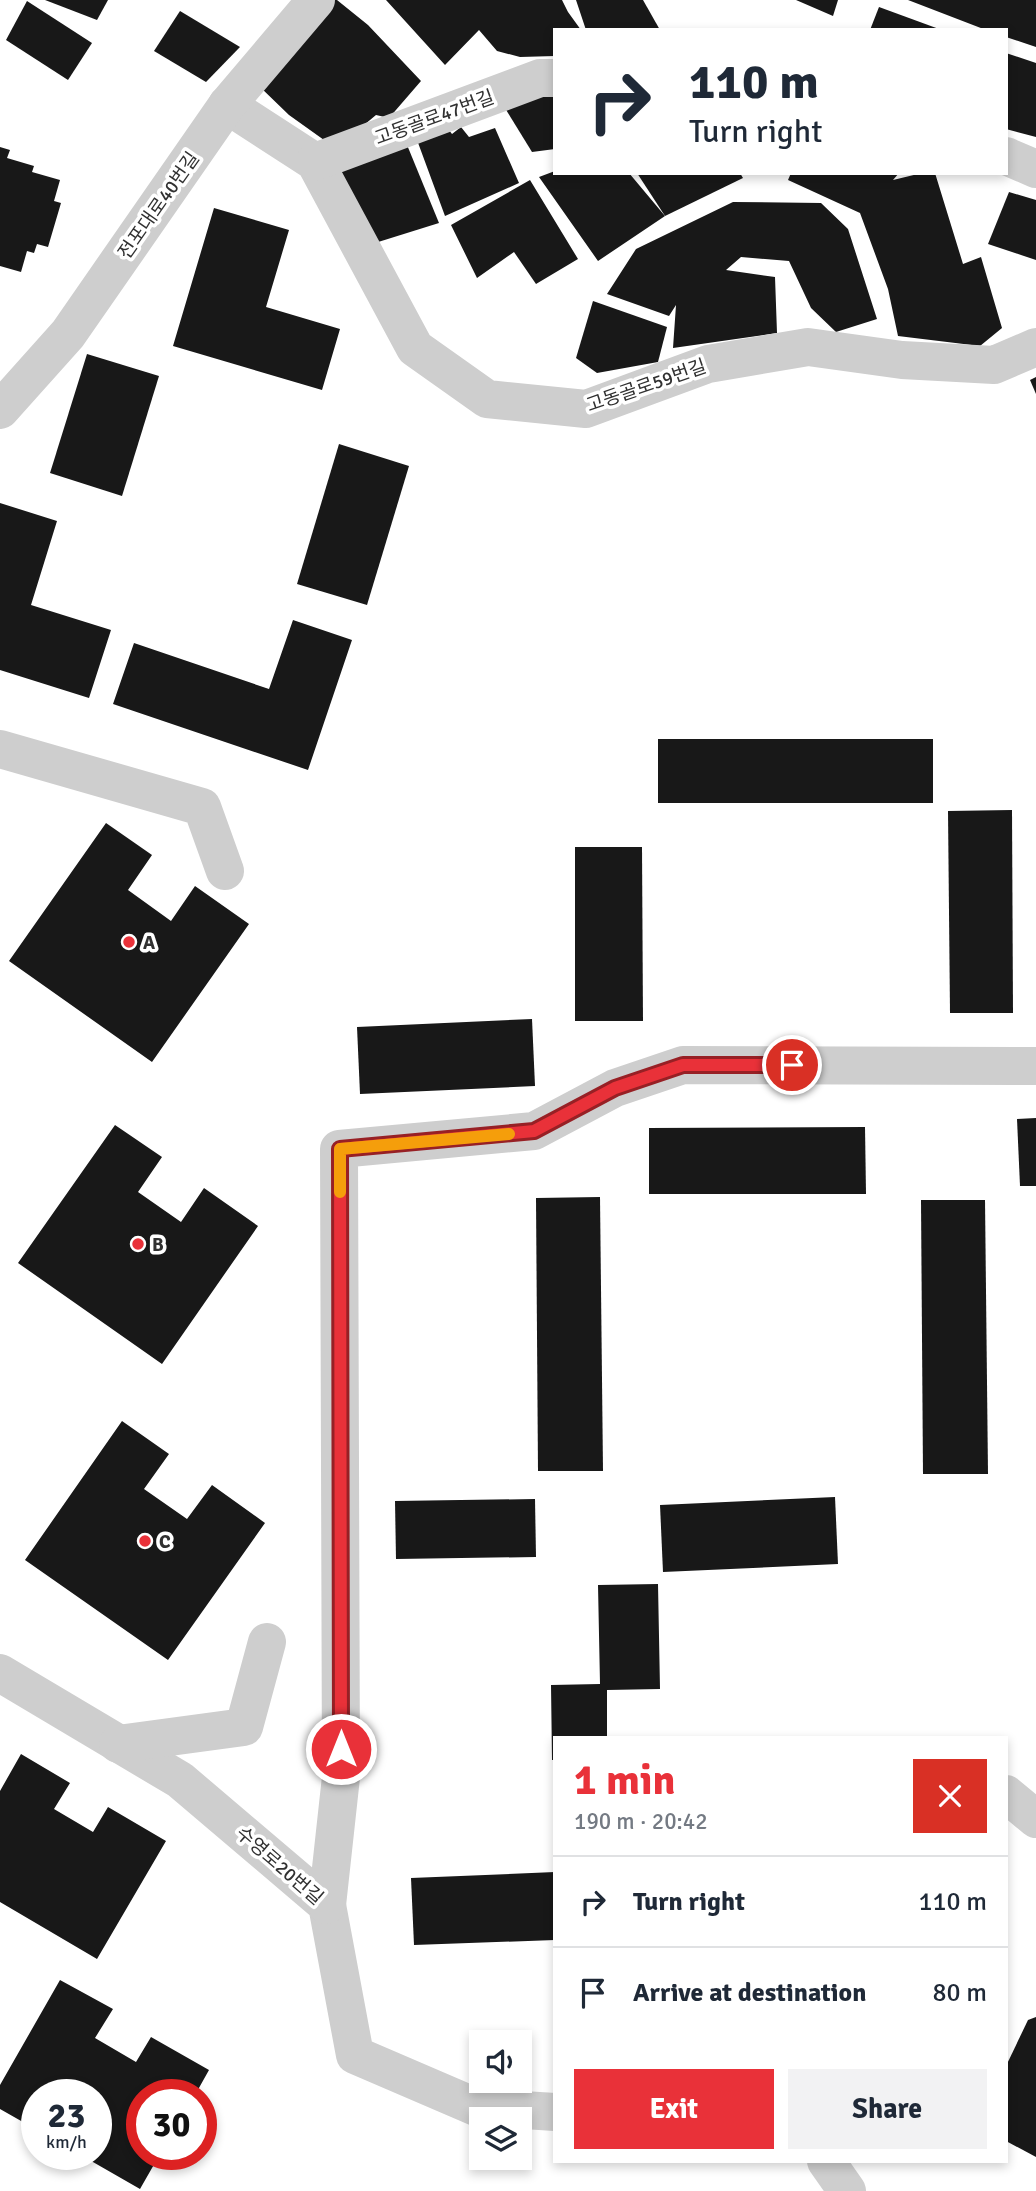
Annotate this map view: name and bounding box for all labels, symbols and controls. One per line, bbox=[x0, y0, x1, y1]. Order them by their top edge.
text: 110 m bbox=[689, 52, 819, 112]
icon: right bbox=[574, 56, 665, 147]
street label: 고동골로47번길 bbox=[371, 85, 497, 151]
text: Turn right bbox=[689, 112, 822, 151]
street label: 전포대로40번길 bbox=[113, 147, 205, 264]
street label: 고동골로59번길 bbox=[583, 354, 710, 418]
place label: A bbox=[143, 931, 155, 955]
marker: A bbox=[121, 934, 137, 950]
pin bbox=[762, 1035, 822, 1095]
icon: arrive bbox=[773, 1046, 811, 1084]
place label: B bbox=[152, 1233, 164, 1257]
marker: B bbox=[130, 1236, 146, 1252]
place label: C bbox=[159, 1530, 171, 1554]
marker: C bbox=[137, 1533, 153, 1549]
position arrow bbox=[304, 1712, 378, 1786]
text: 1 min bbox=[574, 1755, 675, 1806]
button: close bbox=[913, 1759, 987, 1833]
text: 190 m · 20:42 bbox=[574, 1807, 708, 1836]
street label: 수영로20번길 bbox=[231, 1821, 328, 1910]
icon: right bbox=[574, 1883, 612, 1921]
text: Turn right bbox=[633, 1886, 745, 1918]
text: 110 m bbox=[918, 1886, 987, 1918]
icon: arrive bbox=[574, 1974, 612, 2012]
text: Arrive at destination bbox=[633, 1977, 866, 2009]
text: 80 m bbox=[932, 1977, 987, 2009]
map controls bbox=[469, 2030, 532, 2170]
button: sound bbox=[469, 2030, 532, 2093]
button: Exit bbox=[574, 2069, 774, 2149]
button: Share bbox=[788, 2069, 987, 2149]
speed limit sign: 30 bbox=[126, 2079, 217, 2170]
text: 23 bbox=[48, 2094, 85, 2137]
button: layers bbox=[469, 2107, 532, 2170]
text: km/h bbox=[46, 2131, 87, 2153]

